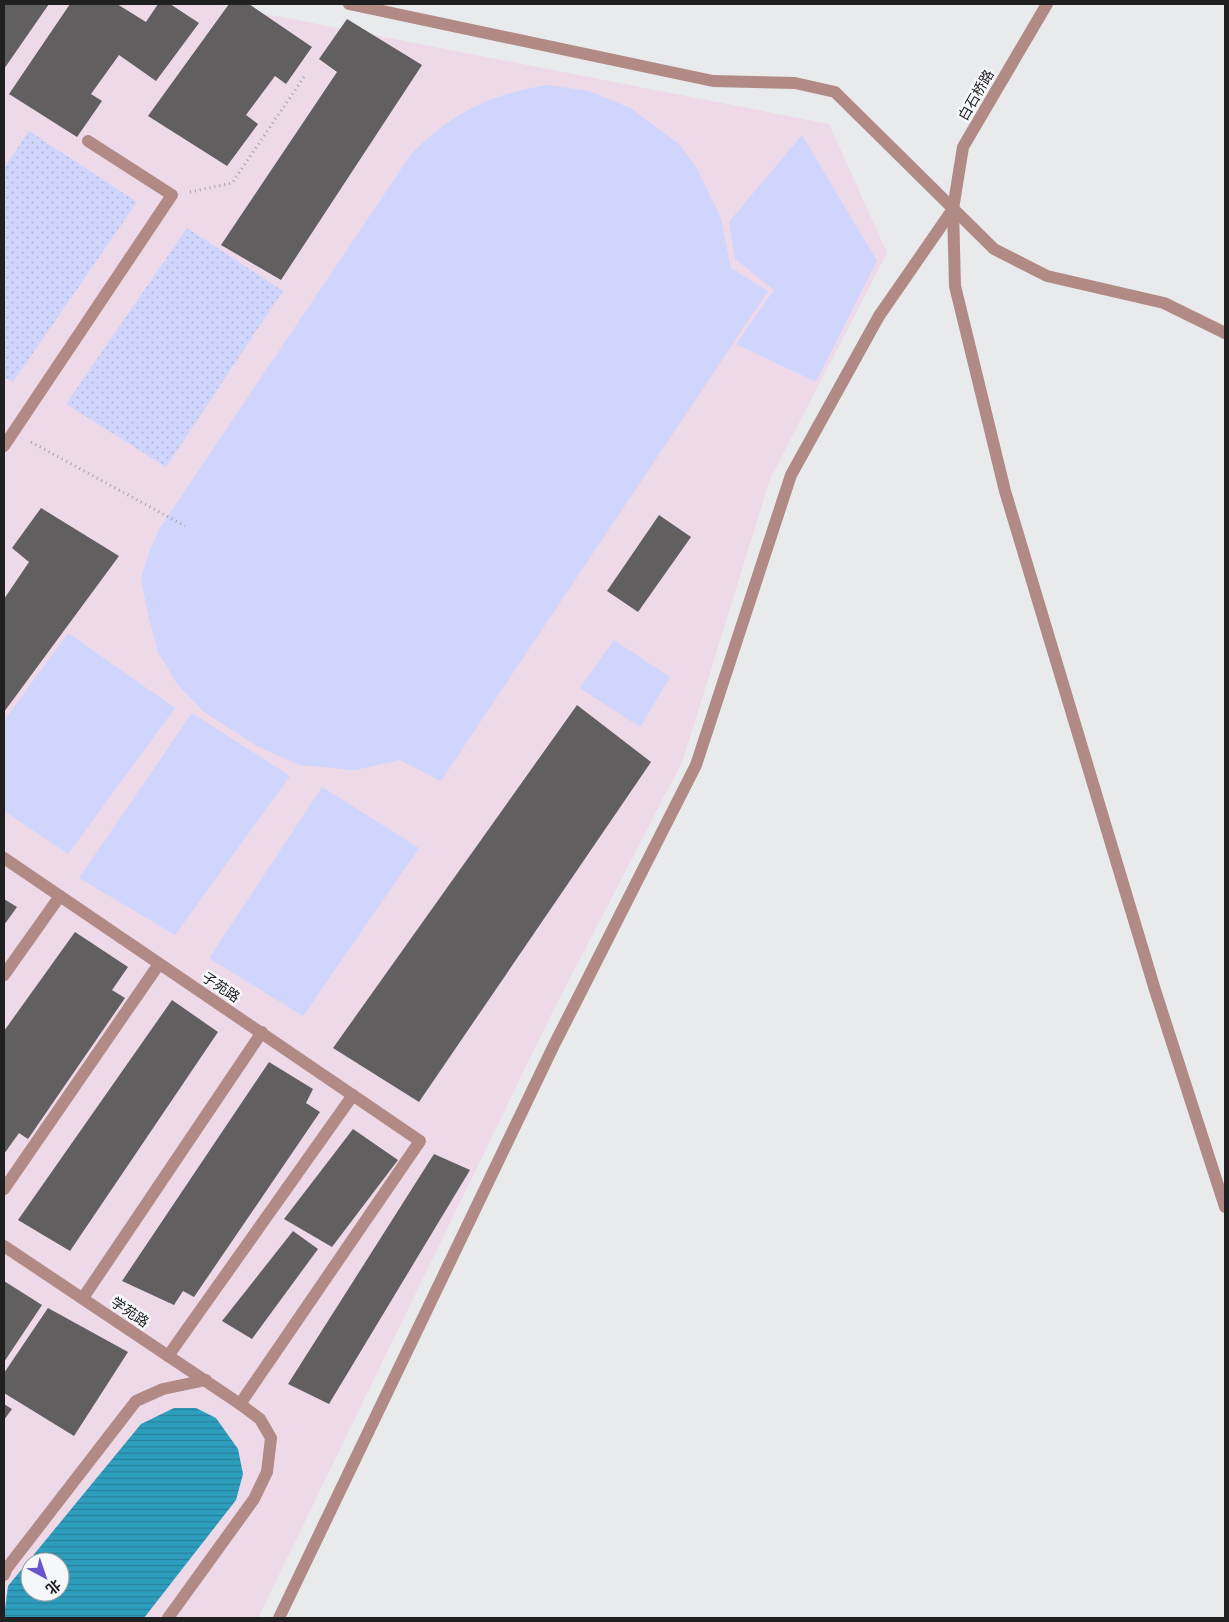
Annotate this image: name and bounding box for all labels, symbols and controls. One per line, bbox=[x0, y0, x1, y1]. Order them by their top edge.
street label: 白石桥路 bbox=[954, 66, 999, 124]
street label: 子苑路 bbox=[198, 968, 243, 1007]
street label: 学苑路 bbox=[107, 1293, 152, 1332]
north arrow bbox=[20, 1552, 70, 1602]
text: 北 bbox=[42, 1575, 65, 1598]

